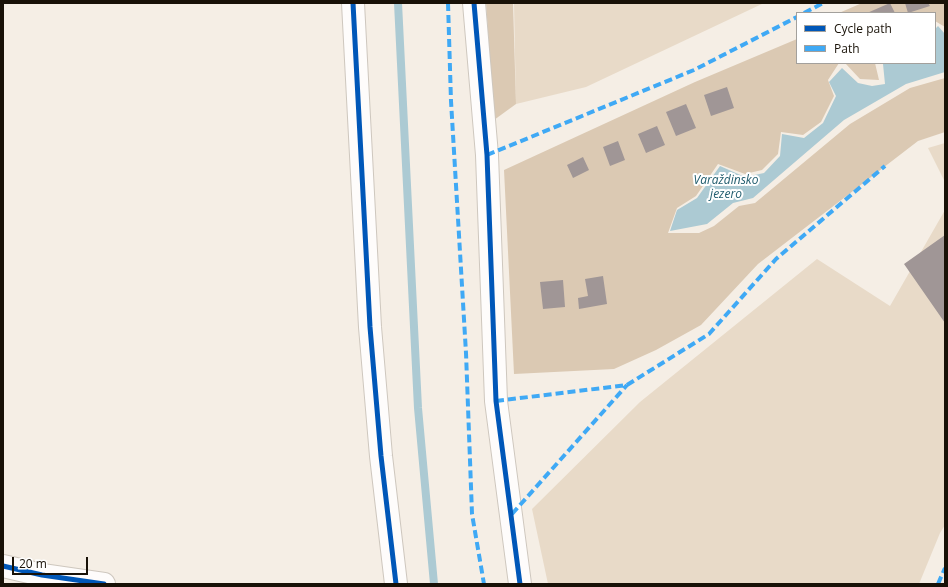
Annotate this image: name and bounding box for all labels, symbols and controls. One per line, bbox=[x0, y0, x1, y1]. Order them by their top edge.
legend bbox=[796, 12, 936, 64]
text: Cycle path bbox=[834, 20, 892, 37]
text: Path bbox=[834, 40, 860, 57]
water label: Varaždinsko jezero bbox=[694, 174, 758, 202]
scale bar bbox=[14, 549, 90, 575]
text: 20 m bbox=[19, 555, 47, 572]

